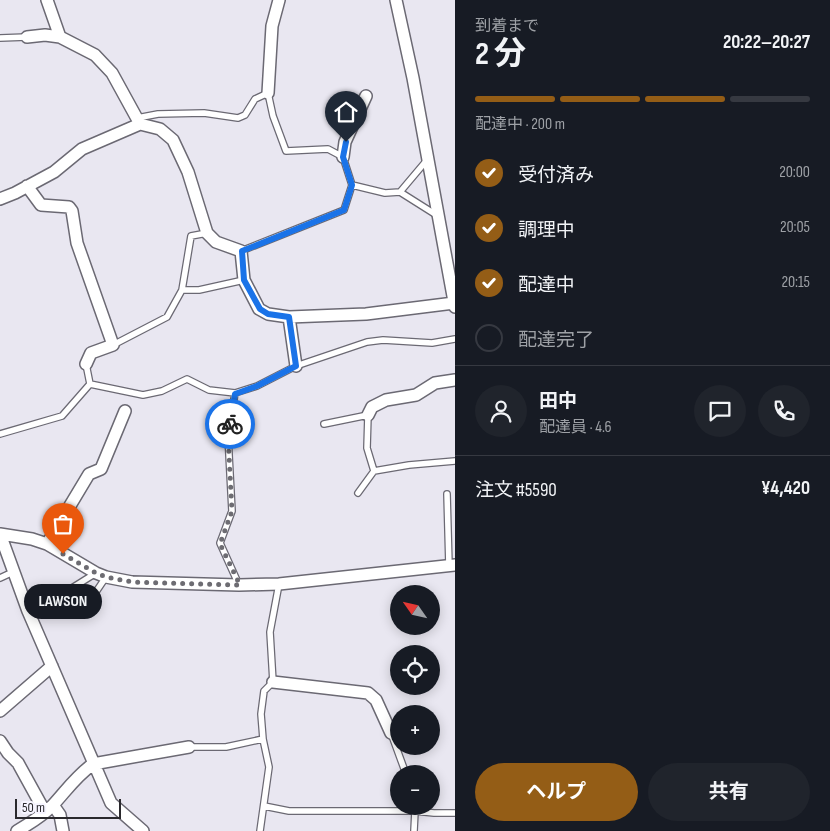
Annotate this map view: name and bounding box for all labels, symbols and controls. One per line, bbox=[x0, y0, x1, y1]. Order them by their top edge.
text: 到着まで bbox=[475, 17, 539, 36]
text: 20:22–20:27 bbox=[723, 31, 810, 54]
text: 2 分 bbox=[475, 35, 526, 74]
pin bbox=[325, 91, 367, 142]
icon: home bbox=[332, 98, 360, 126]
text: 配達中 · 200 m bbox=[475, 115, 565, 134]
icon: check bbox=[475, 159, 503, 187]
text: 20:00 bbox=[779, 163, 810, 182]
text: 受付済み bbox=[518, 164, 594, 187]
icon: check bbox=[475, 214, 503, 242]
text: 20:05 bbox=[780, 218, 810, 237]
text: 調理中 bbox=[518, 219, 575, 242]
icon: check bbox=[475, 269, 503, 297]
text: 20:15 bbox=[781, 273, 810, 292]
text: 配達中 bbox=[518, 274, 575, 297]
text: 配達完了 bbox=[518, 329, 594, 352]
button: person bbox=[475, 385, 527, 437]
button: chat bbox=[694, 385, 746, 437]
button: phone bbox=[758, 385, 810, 437]
text: 田中 bbox=[539, 390, 577, 413]
courier bbox=[205, 399, 255, 449]
icon: bike bbox=[216, 410, 244, 438]
text: 配達員 · 4.6 bbox=[539, 418, 612, 437]
text: ¥4,420 bbox=[761, 477, 810, 500]
text: 注文 #5590 bbox=[475, 479, 557, 502]
pin bbox=[42, 503, 84, 554]
icon: bag bbox=[49, 510, 77, 538]
callout: LAWSON bbox=[24, 584, 102, 619]
north arrow bbox=[390, 585, 440, 635]
map controls bbox=[390, 585, 440, 815]
text: LAWSON bbox=[39, 592, 87, 611]
button: locate bbox=[390, 645, 440, 695]
button: + bbox=[390, 705, 440, 755]
button: ヘルプ bbox=[475, 763, 638, 821]
button: 共有 bbox=[648, 763, 810, 821]
button: − bbox=[390, 765, 440, 815]
scale bar bbox=[15, 796, 121, 819]
text: 50 m bbox=[22, 799, 45, 816]

